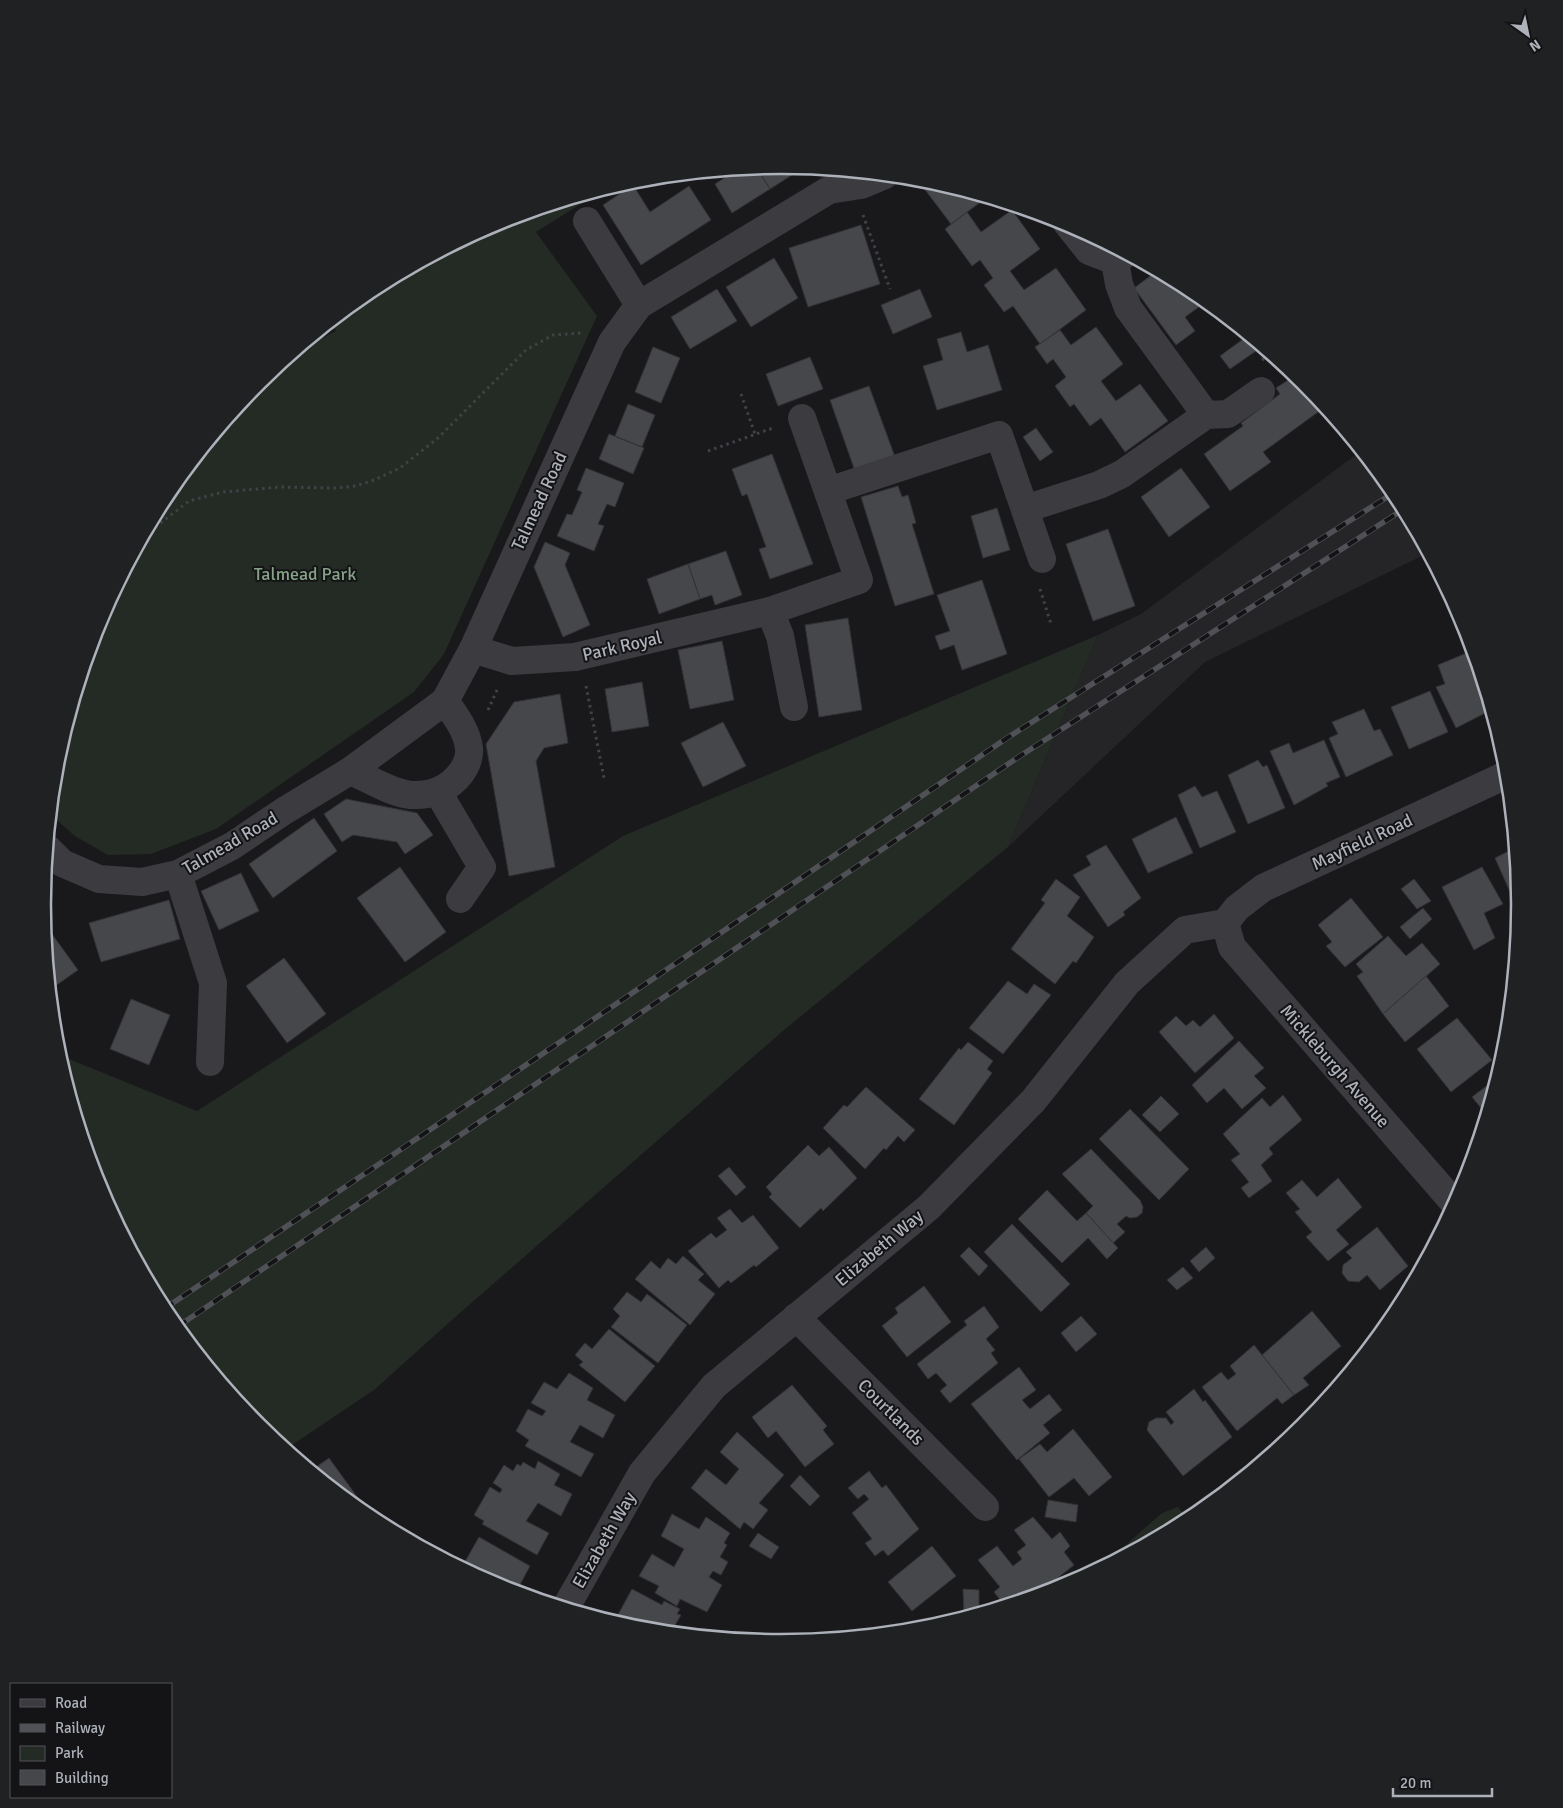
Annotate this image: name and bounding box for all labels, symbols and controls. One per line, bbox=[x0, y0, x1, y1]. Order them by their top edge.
north arrow bbox=[1503, 10, 1553, 60]
text: N bbox=[1526, 36, 1544, 55]
street label: Talmead Road bbox=[507, 448, 571, 554]
park label: Talmead Park bbox=[254, 563, 356, 585]
street label: Park Royal bbox=[580, 626, 664, 666]
street label: Talmead Road bbox=[178, 807, 282, 879]
street label: Mayfield Road bbox=[1308, 809, 1416, 875]
street label: Mickleburgh Avenue bbox=[1275, 1000, 1395, 1132]
street label: Elizabeth Way bbox=[831, 1205, 928, 1291]
street label: Courtlands bbox=[853, 1374, 929, 1450]
street label: Elizabeth Way bbox=[567, 1487, 641, 1592]
legend bbox=[10, 1683, 172, 1798]
text: Road bbox=[55, 1694, 87, 1712]
text: Railway bbox=[55, 1719, 105, 1737]
text: Park bbox=[55, 1744, 84, 1762]
scale bar bbox=[1393, 1766, 1492, 1798]
text: Building bbox=[55, 1769, 109, 1787]
text: 20 m bbox=[1400, 1774, 1431, 1792]

